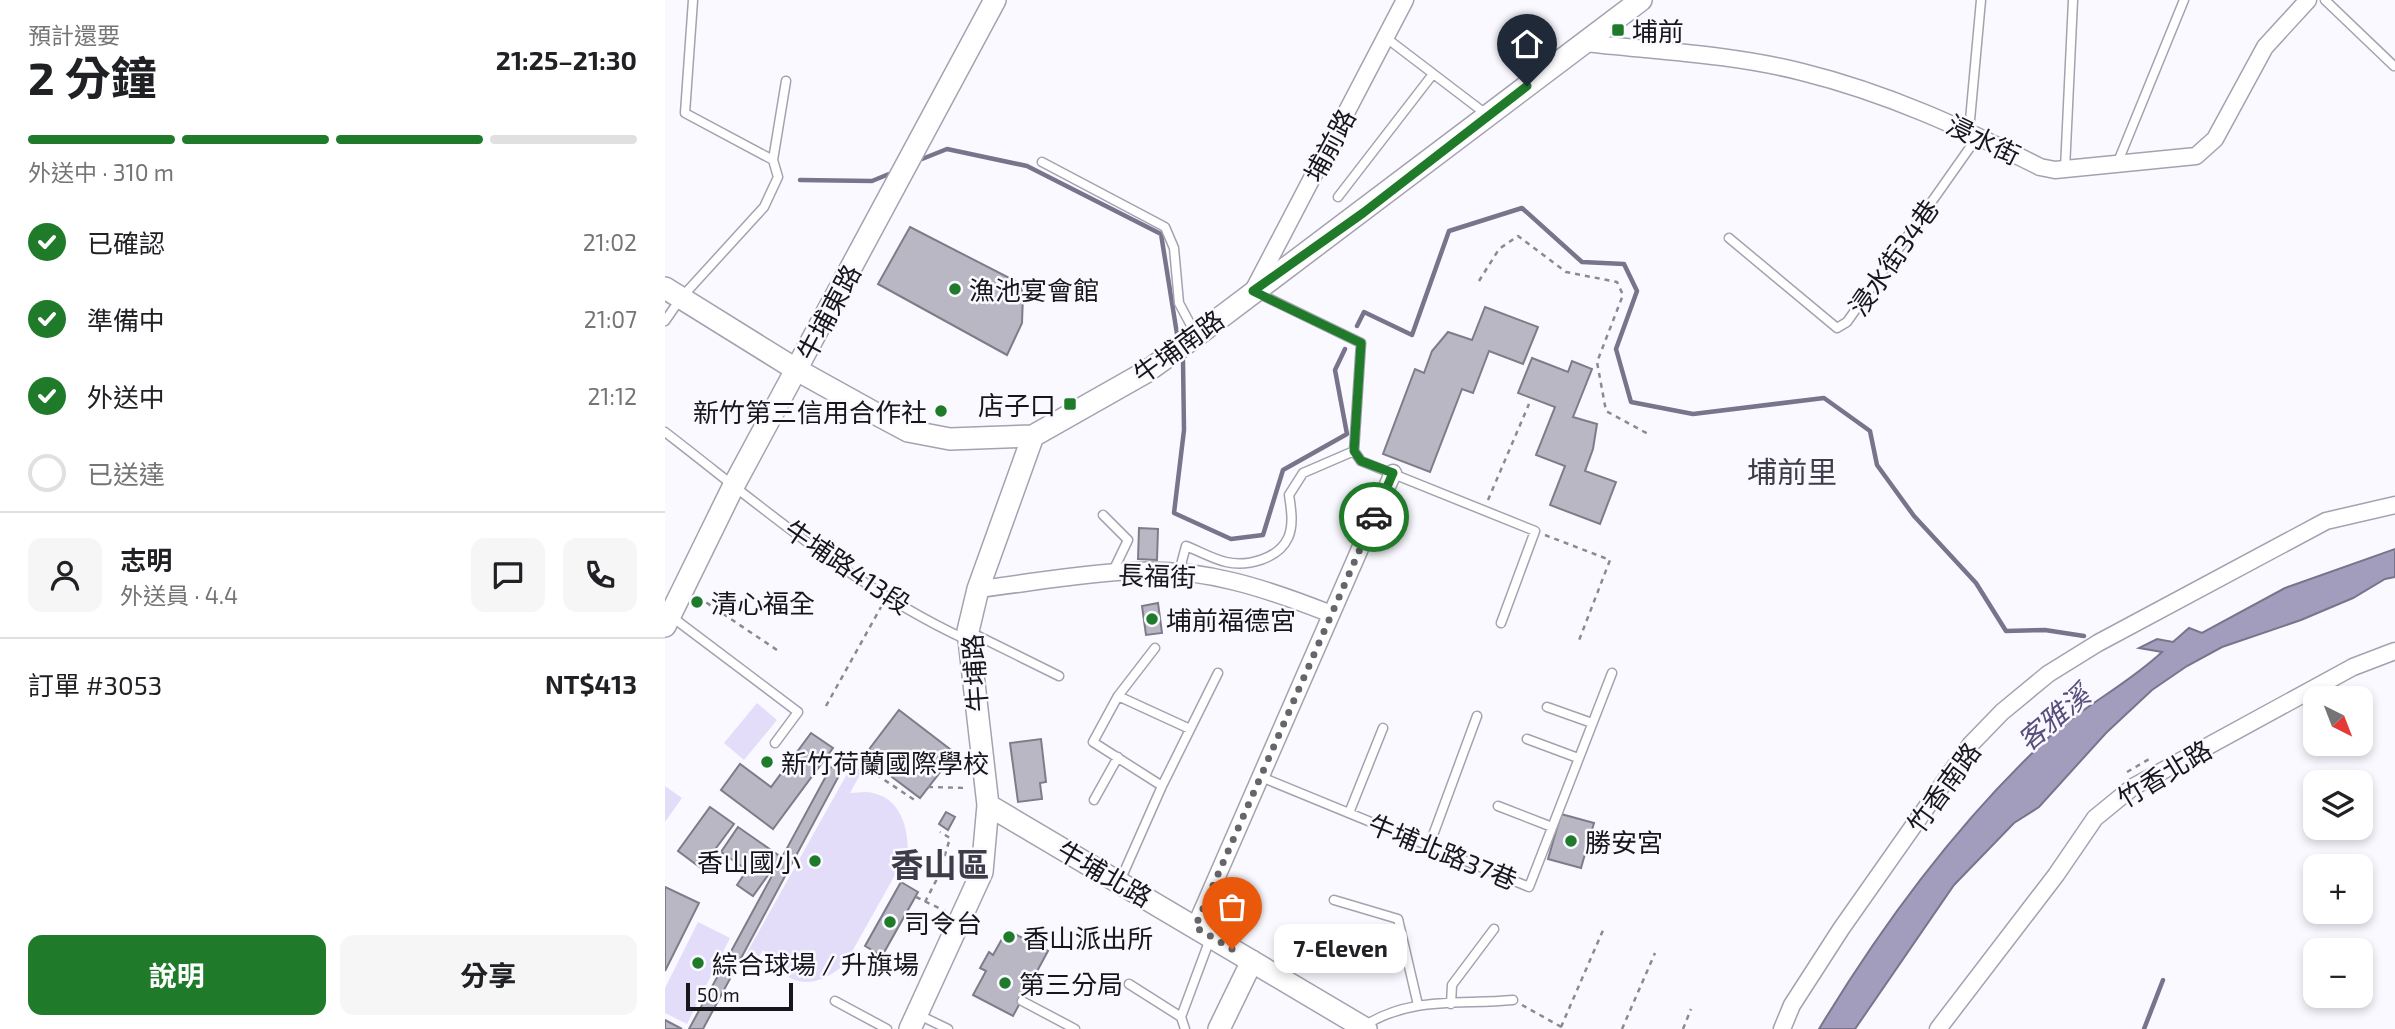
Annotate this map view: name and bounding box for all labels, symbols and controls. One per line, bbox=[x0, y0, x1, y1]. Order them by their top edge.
pin bbox=[1497, 14, 1557, 86]
place label: 埔前 bbox=[1632, 15, 1684, 46]
text: 預計還要 bbox=[28, 21, 120, 49]
marker: 埔前 bbox=[1610, 22, 1626, 38]
icon: home bbox=[1508, 25, 1546, 63]
text: 21:25–21:30 bbox=[496, 44, 637, 75]
text: 2 分鐘 bbox=[28, 49, 157, 104]
street label: 埔前路 bbox=[1297, 103, 1361, 187]
street label: 浸水街 bbox=[1942, 108, 2026, 170]
text: 外送中 · 310 m bbox=[28, 158, 174, 186]
street label: 浸水街34巷 bbox=[1842, 193, 1944, 321]
icon: check bbox=[28, 223, 66, 261]
text: 已確認 bbox=[87, 227, 165, 258]
text: 21:02 bbox=[583, 228, 637, 256]
street label: 牛埔東路 bbox=[790, 259, 866, 365]
place label: 漁池宴會館 bbox=[969, 274, 1099, 305]
marker: 漁池宴會館 bbox=[947, 281, 963, 297]
icon: check bbox=[28, 300, 66, 338]
street label: 牛埔南路 bbox=[1127, 303, 1229, 389]
text: 準備中 bbox=[87, 304, 165, 335]
text: 21:07 bbox=[584, 305, 637, 333]
icon: check bbox=[28, 377, 66, 415]
text: 外送中 bbox=[87, 381, 165, 412]
text: 21:12 bbox=[587, 382, 637, 410]
place label: 店子口 bbox=[978, 389, 1056, 420]
place label: 新竹第三信用合作社 bbox=[693, 396, 927, 427]
marker: 店子口 bbox=[1062, 396, 1078, 412]
marker: 新竹第三信用合作社 bbox=[933, 403, 949, 419]
district label: 埔前里 bbox=[1747, 453, 1837, 489]
text: 已送達 bbox=[87, 458, 165, 489]
courier bbox=[1339, 482, 1409, 552]
icon: car bbox=[1355, 498, 1393, 536]
street label: 牛埔路413段 bbox=[779, 513, 917, 619]
button: person bbox=[28, 538, 102, 612]
button: chat bbox=[471, 538, 545, 612]
button: phone bbox=[563, 538, 637, 612]
text: 志明 bbox=[120, 544, 172, 575]
street label: 長福街 bbox=[1117, 558, 1197, 592]
text: 外送員 · 4.4 bbox=[120, 581, 238, 609]
place label: 清心福全 bbox=[711, 587, 815, 618]
marker: 清心福全 bbox=[689, 594, 705, 610]
place label: 埔前福德宮 bbox=[1166, 604, 1296, 635]
marker: 埔前福德宮 bbox=[1144, 611, 1160, 627]
street label: 牛埔路 bbox=[956, 633, 992, 713]
text: NT$413 bbox=[545, 668, 637, 699]
text: 訂單 #3053 bbox=[28, 669, 162, 700]
water label: 客雅溪 bbox=[2010, 674, 2099, 757]
north arrow bbox=[2303, 686, 2373, 756]
map controls bbox=[2303, 686, 2373, 1008]
street label: 竹香北路 bbox=[2111, 733, 2217, 813]
street label: 竹香南路 bbox=[1900, 736, 1986, 838]
place label: 新竹荷蘭國際學校 bbox=[781, 747, 989, 778]
marker: 新竹荷蘭國際學校 bbox=[759, 754, 775, 770]
button: layers bbox=[2303, 770, 2373, 840]
street label: 牛埔北路37巷 bbox=[1364, 807, 1522, 895]
place label: 勝安宮 bbox=[1585, 826, 1663, 857]
marker: 勝安宮 bbox=[1563, 833, 1579, 849]
street label: 牛埔北路 bbox=[1052, 834, 1158, 912]
district label: 香山區 bbox=[891, 844, 990, 884]
place label: 香山國小 bbox=[697, 846, 801, 877]
marker: 香山國小 bbox=[807, 853, 823, 869]
button: + bbox=[2303, 854, 2373, 924]
pin bbox=[1202, 877, 1262, 949]
icon: bag bbox=[1213, 888, 1251, 926]
place label: 司令台 bbox=[904, 907, 982, 938]
marker: 司令台 bbox=[882, 914, 898, 930]
place label: 香山派出所 bbox=[1023, 922, 1153, 953]
callout: 7-Eleven bbox=[1274, 925, 1407, 974]
marker: 香山派出所 bbox=[1001, 929, 1017, 945]
text: 7-Eleven bbox=[1293, 934, 1388, 962]
button: 說明 bbox=[28, 935, 326, 1015]
button: 分享 bbox=[340, 935, 637, 1015]
button: − bbox=[2303, 938, 2373, 1008]
place label: 綜合球場 / 升旗場 bbox=[712, 948, 919, 979]
marker: 綜合球場 / 升旗場 bbox=[690, 955, 706, 971]
place label: 第三分局 bbox=[1019, 968, 1123, 999]
marker: 第三分局 bbox=[997, 975, 1013, 991]
scale bar bbox=[686, 980, 793, 1012]
text: 50 m bbox=[697, 983, 740, 1006]

